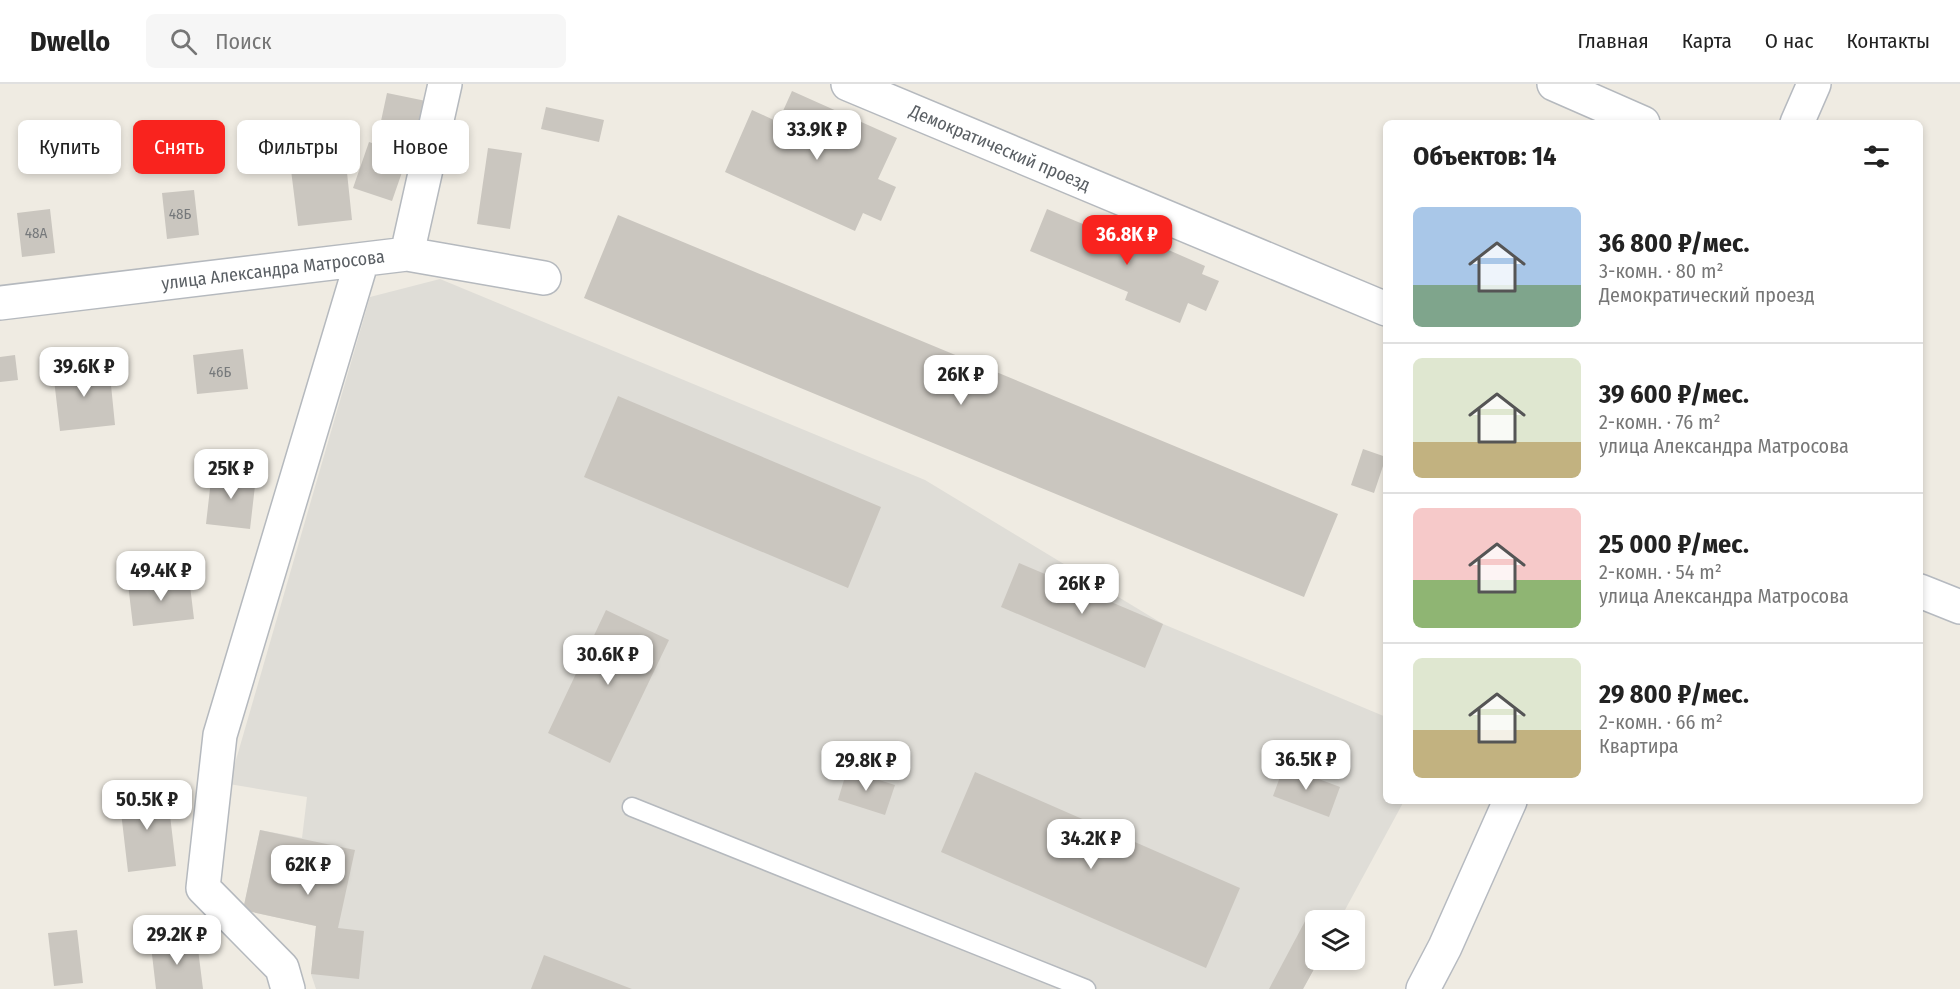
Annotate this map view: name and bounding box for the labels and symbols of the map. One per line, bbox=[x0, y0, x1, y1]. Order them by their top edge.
street label: Демократический проезд bbox=[905, 100, 1094, 196]
pin: 33.9K ₽ bbox=[762, 110, 872, 161]
house number: 48Б bbox=[169, 205, 191, 223]
pin: 36.8K ₽ bbox=[1072, 215, 1182, 266]
house number: 48А bbox=[25, 224, 47, 242]
street label: улица Александра Матросова bbox=[160, 245, 386, 295]
pin: 39.6K ₽ bbox=[29, 347, 139, 398]
pin: 26K ₽ bbox=[919, 355, 1003, 406]
house number: 46Б bbox=[209, 363, 231, 381]
pin: 25K ₽ bbox=[189, 449, 273, 500]
pin: 49.4K ₽ bbox=[106, 551, 216, 602]
pin: 26K ₽ bbox=[1040, 564, 1124, 615]
pin: 30.6K ₽ bbox=[553, 635, 663, 686]
pin: 36.5K ₽ bbox=[1251, 740, 1361, 791]
pin: 29.8K ₽ bbox=[811, 741, 921, 792]
pin: 50.5K ₽ bbox=[92, 780, 202, 831]
pin: 34.2K ₽ bbox=[1036, 819, 1146, 870]
pin: 62K ₽ bbox=[266, 845, 350, 896]
pin: 29.2K ₽ bbox=[122, 915, 232, 966]

